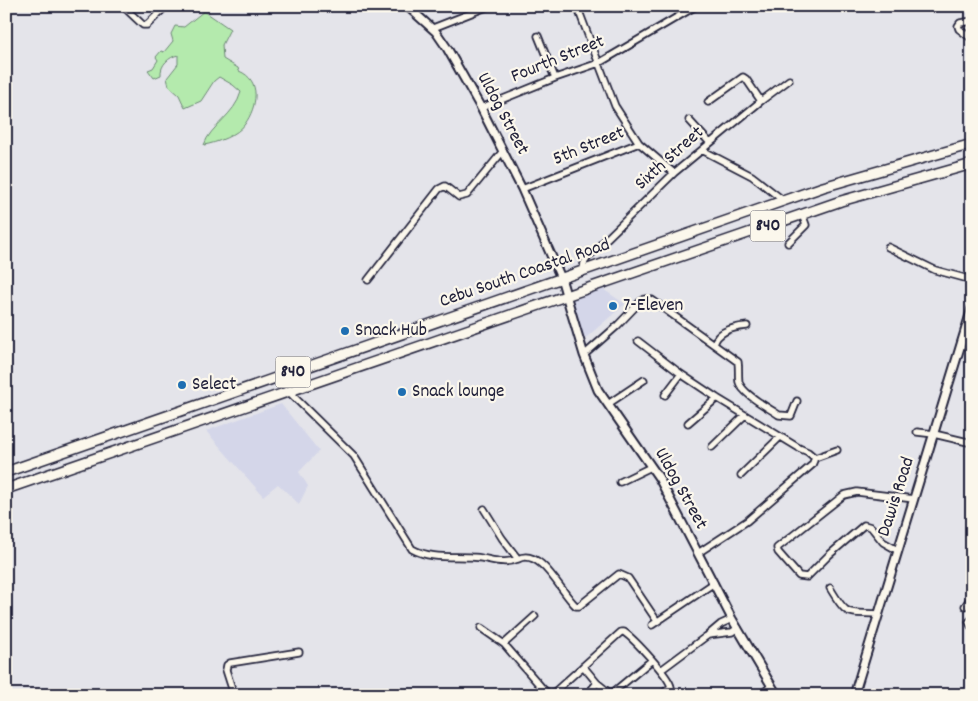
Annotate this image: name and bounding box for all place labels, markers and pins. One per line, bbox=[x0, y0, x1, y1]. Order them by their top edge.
place label: 7-Eleven bbox=[623, 293, 683, 320]
marker: 7-Eleven bbox=[607, 300, 619, 312]
place label: Snack Hub bbox=[355, 318, 427, 345]
marker: Snack Hub bbox=[339, 325, 351, 337]
place label: Select bbox=[192, 372, 236, 399]
marker: Select bbox=[176, 379, 188, 391]
place label: Snack lounge bbox=[412, 379, 504, 406]
marker: Snack lounge bbox=[396, 386, 408, 398]

